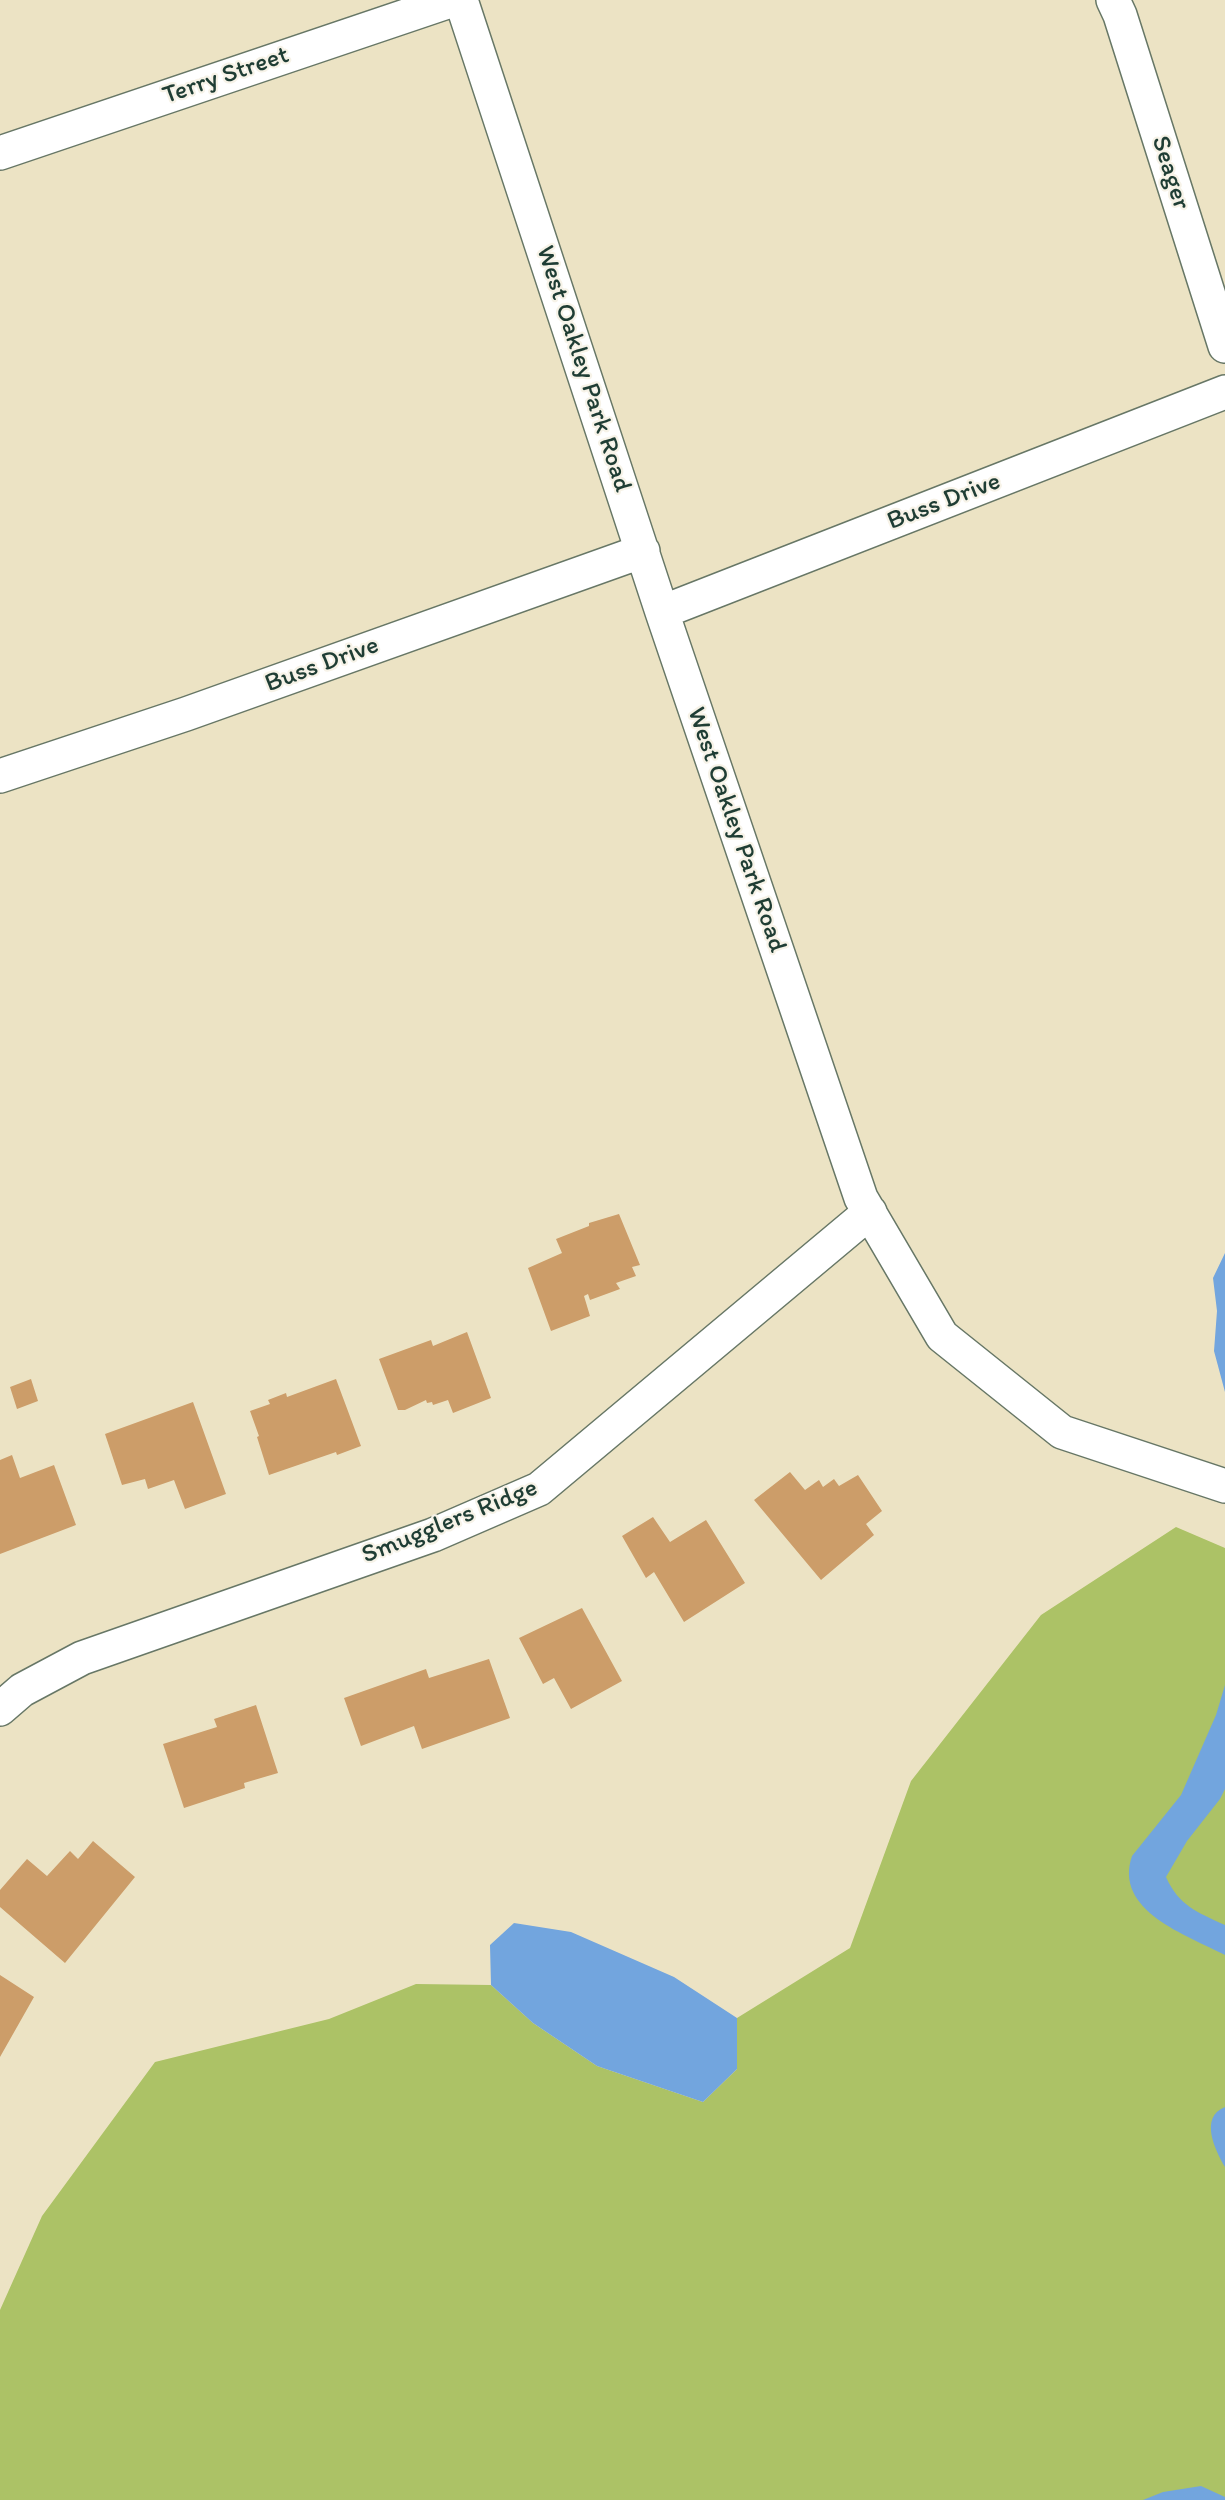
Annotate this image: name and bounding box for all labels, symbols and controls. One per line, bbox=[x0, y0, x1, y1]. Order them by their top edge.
street label: Terry Street bbox=[159, 40, 293, 112]
street label: Seager bbox=[1144, 132, 1196, 214]
street label: West Oakley Park Road bbox=[528, 242, 638, 496]
street label: Buss Drive bbox=[883, 466, 1005, 538]
street label: Buss Drive bbox=[261, 630, 383, 700]
street label: West Oakley Park Road bbox=[679, 703, 793, 957]
street label: Smugglers Ridge bbox=[358, 1473, 542, 1571]

